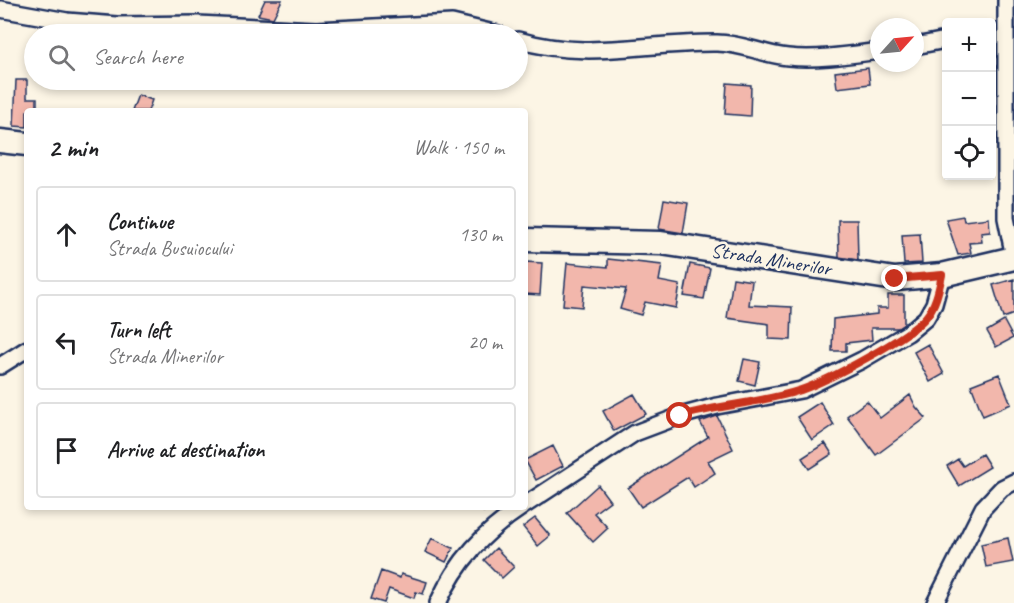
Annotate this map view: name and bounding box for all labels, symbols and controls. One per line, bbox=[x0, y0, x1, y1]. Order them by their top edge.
north arrow bbox=[870, 18, 924, 72]
map controls bbox=[942, 18, 996, 180]
button: + bbox=[942, 18, 996, 72]
search box bbox=[24, 24, 528, 90]
icon: search bbox=[45, 41, 78, 74]
text: Search here bbox=[93, 43, 183, 71]
button: − bbox=[942, 72, 996, 126]
button: locate bbox=[942, 126, 996, 180]
text: 2 min bbox=[48, 131, 98, 164]
text: Walk · 150 m bbox=[414, 135, 504, 160]
text: Continue bbox=[107, 208, 173, 236]
icon: ahead bbox=[50, 218, 83, 251]
text: 130 m bbox=[459, 222, 502, 247]
text: Strada Busuiocului bbox=[107, 236, 232, 261]
street label: Strada Minerilor bbox=[709, 237, 835, 282]
route end bbox=[881, 265, 907, 291]
text: Turn left bbox=[107, 316, 171, 344]
icon: left bbox=[50, 326, 83, 359]
text: 20 m bbox=[468, 330, 502, 355]
text: Strada Minerilor bbox=[107, 344, 223, 369]
route start bbox=[666, 402, 692, 428]
icon: arrive bbox=[50, 434, 83, 467]
text: Arrive at destination bbox=[107, 436, 264, 464]

